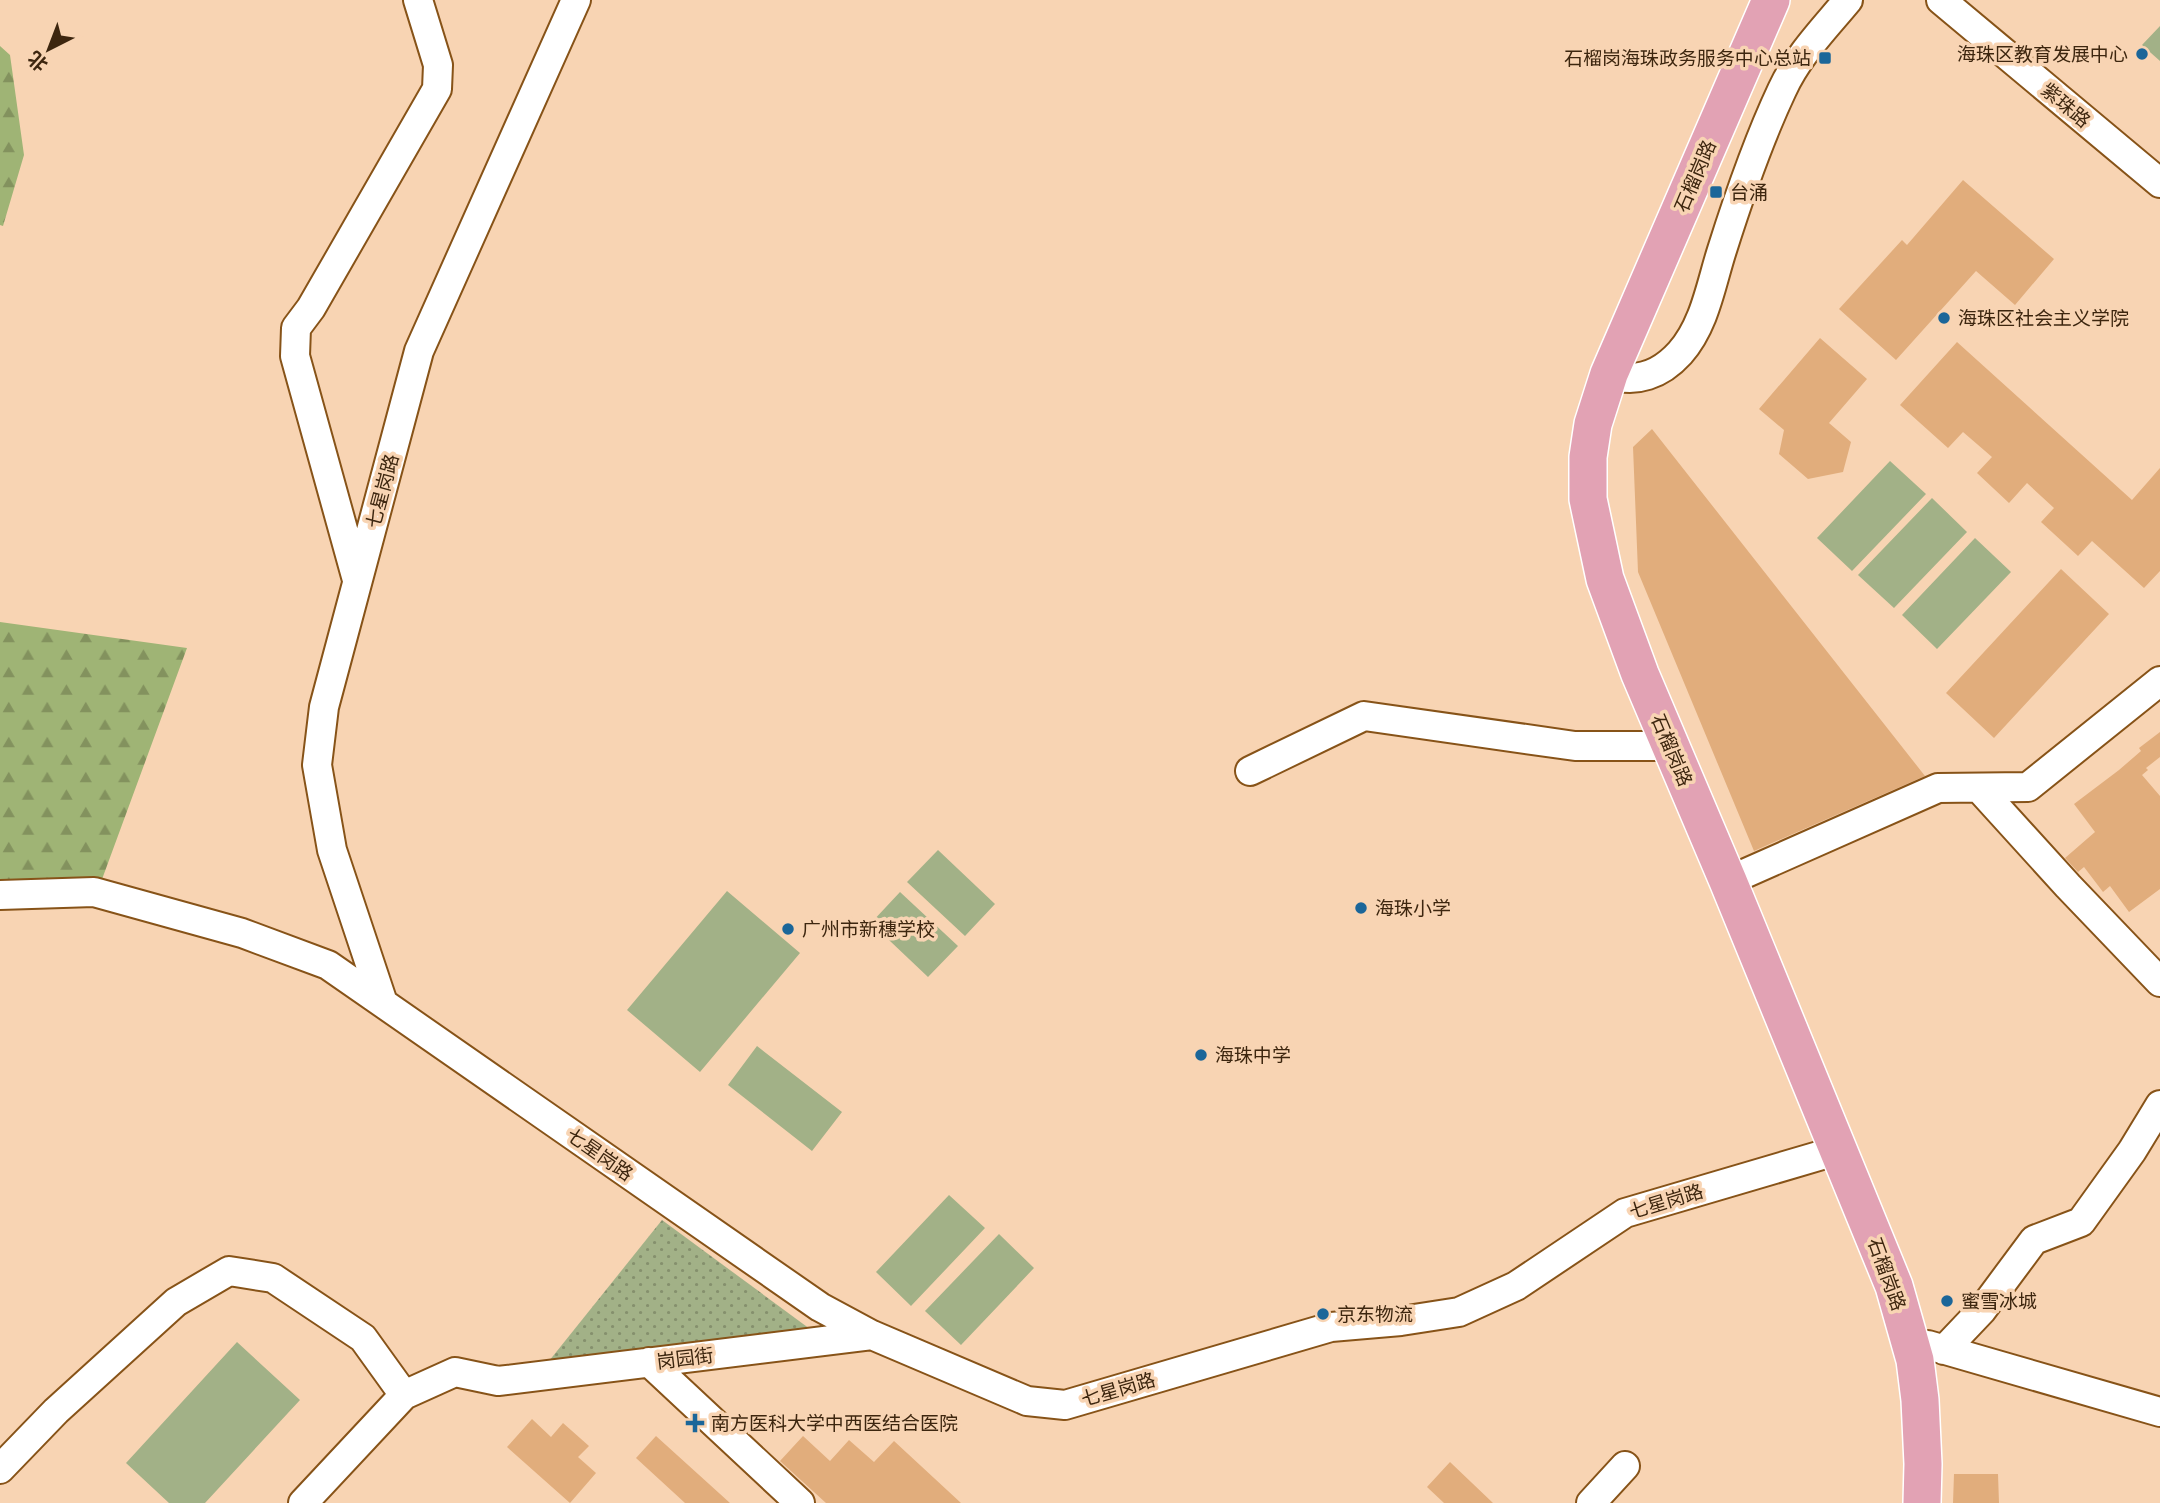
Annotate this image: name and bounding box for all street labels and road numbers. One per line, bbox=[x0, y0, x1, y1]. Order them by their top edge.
street label: 紫珠路 bbox=[2036, 77, 2096, 133]
street label: 石榴岗路 bbox=[1669, 136, 1721, 216]
street label: 七星岗路 bbox=[361, 451, 403, 531]
street label: 石榴岗路 bbox=[1646, 710, 1698, 790]
street label: 七星岗路 bbox=[562, 1122, 638, 1186]
street label: 七星岗路 bbox=[1626, 1178, 1706, 1224]
street label: 石榴岗路 bbox=[1863, 1234, 1911, 1314]
street label: 岗园街 bbox=[655, 1343, 715, 1373]
street label: 七星岗路 bbox=[1078, 1367, 1158, 1411]

